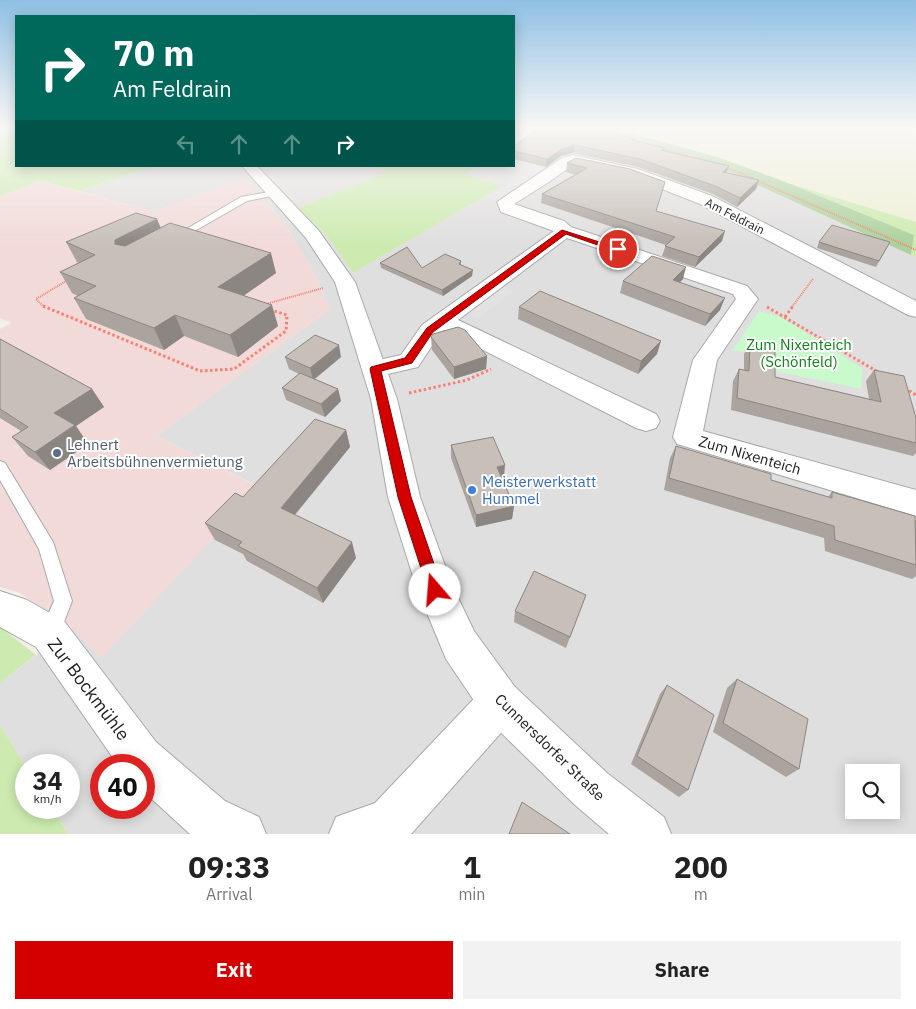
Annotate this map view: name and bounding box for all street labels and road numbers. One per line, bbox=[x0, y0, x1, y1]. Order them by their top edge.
street label: Am Feldrain bbox=[703, 195, 767, 237]
street label: Zum Nixenteich bbox=[697, 431, 803, 479]
street label: Zur Bockmühle bbox=[43, 633, 135, 745]
street label: Cunnersdorfer Straße bbox=[491, 689, 609, 805]

